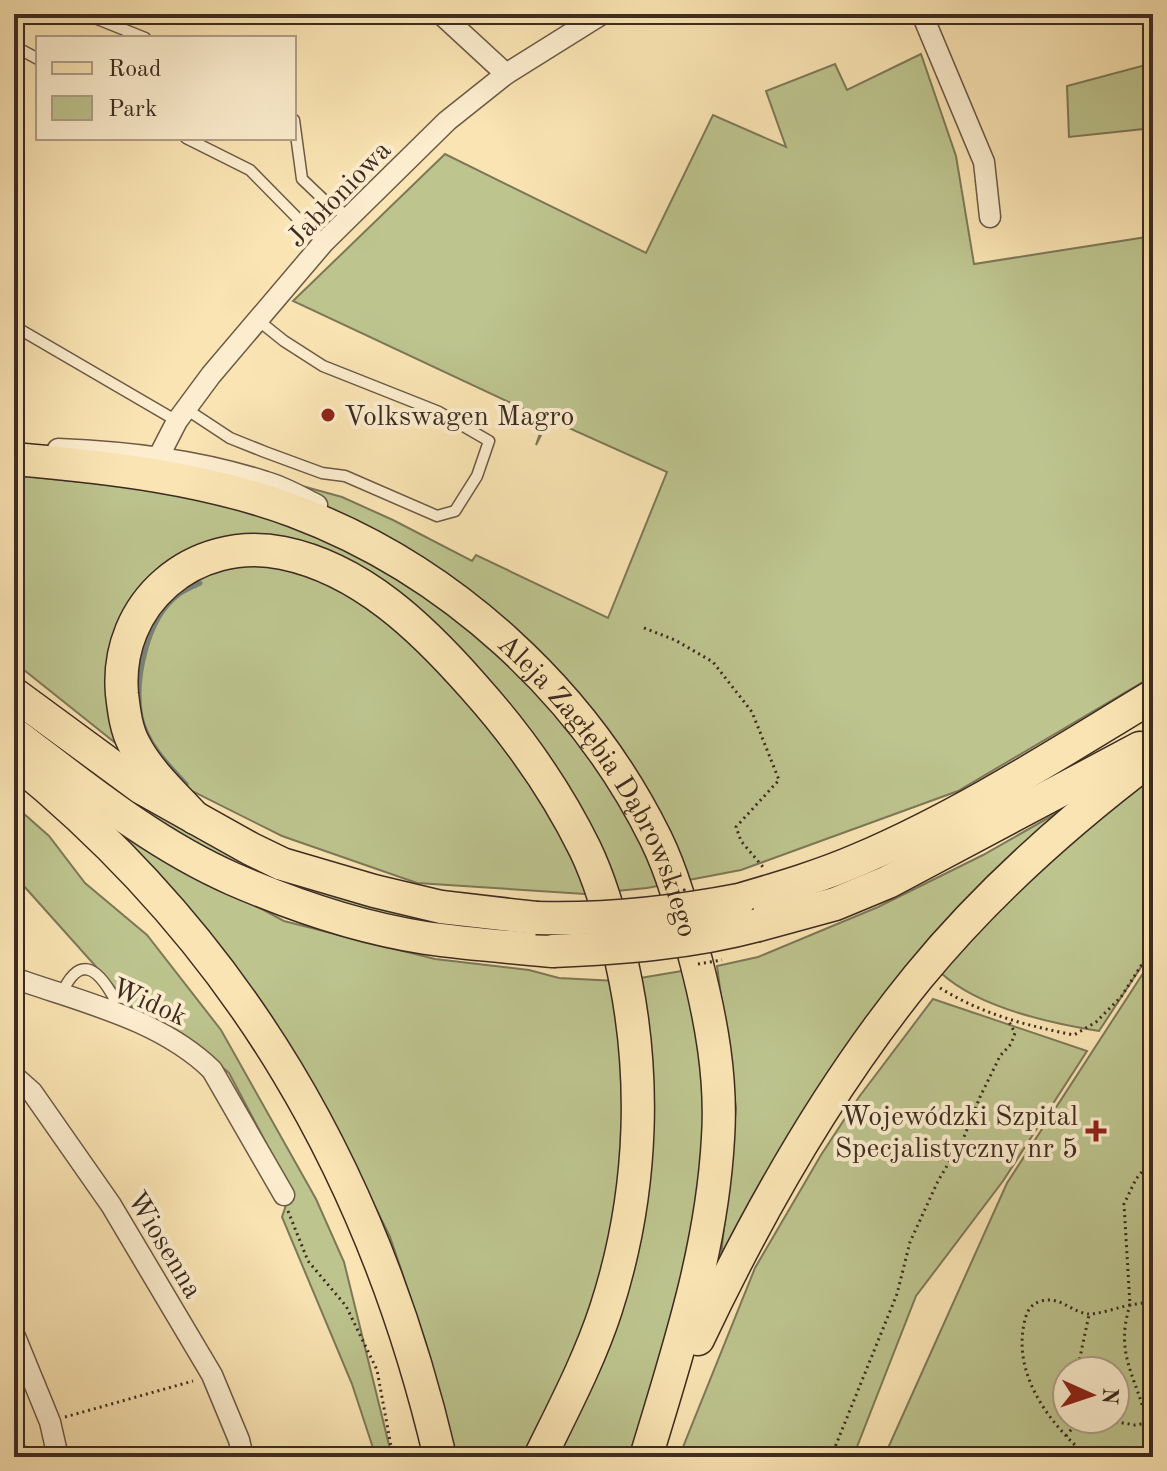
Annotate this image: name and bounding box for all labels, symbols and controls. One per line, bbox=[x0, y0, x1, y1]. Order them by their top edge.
legend bbox=[36, 36, 296, 140]
text: Road bbox=[108, 58, 161, 82]
text: Park bbox=[108, 98, 157, 122]
street label: Jabłoniowa bbox=[283, 136, 397, 254]
place label: Volkswagen Magro bbox=[344, 404, 575, 432]
marker: Volkswagen Magro bbox=[319, 406, 337, 424]
street label: Aleja Zagłębia Dąbrowskiego bbox=[491, 630, 700, 941]
street label: Widok bbox=[107, 975, 191, 1033]
place label: Wojewódzki Szpital Specjalistyczny nr 5 bbox=[835, 1104, 1078, 1164]
marker: Wojewódzki Szpital Specjalistyczny nr 5 bbox=[1085, 1120, 1107, 1142]
street label: Wiosenna bbox=[121, 1187, 206, 1304]
north arrow bbox=[1051, 1355, 1131, 1435]
text: N bbox=[1098, 1387, 1120, 1405]

